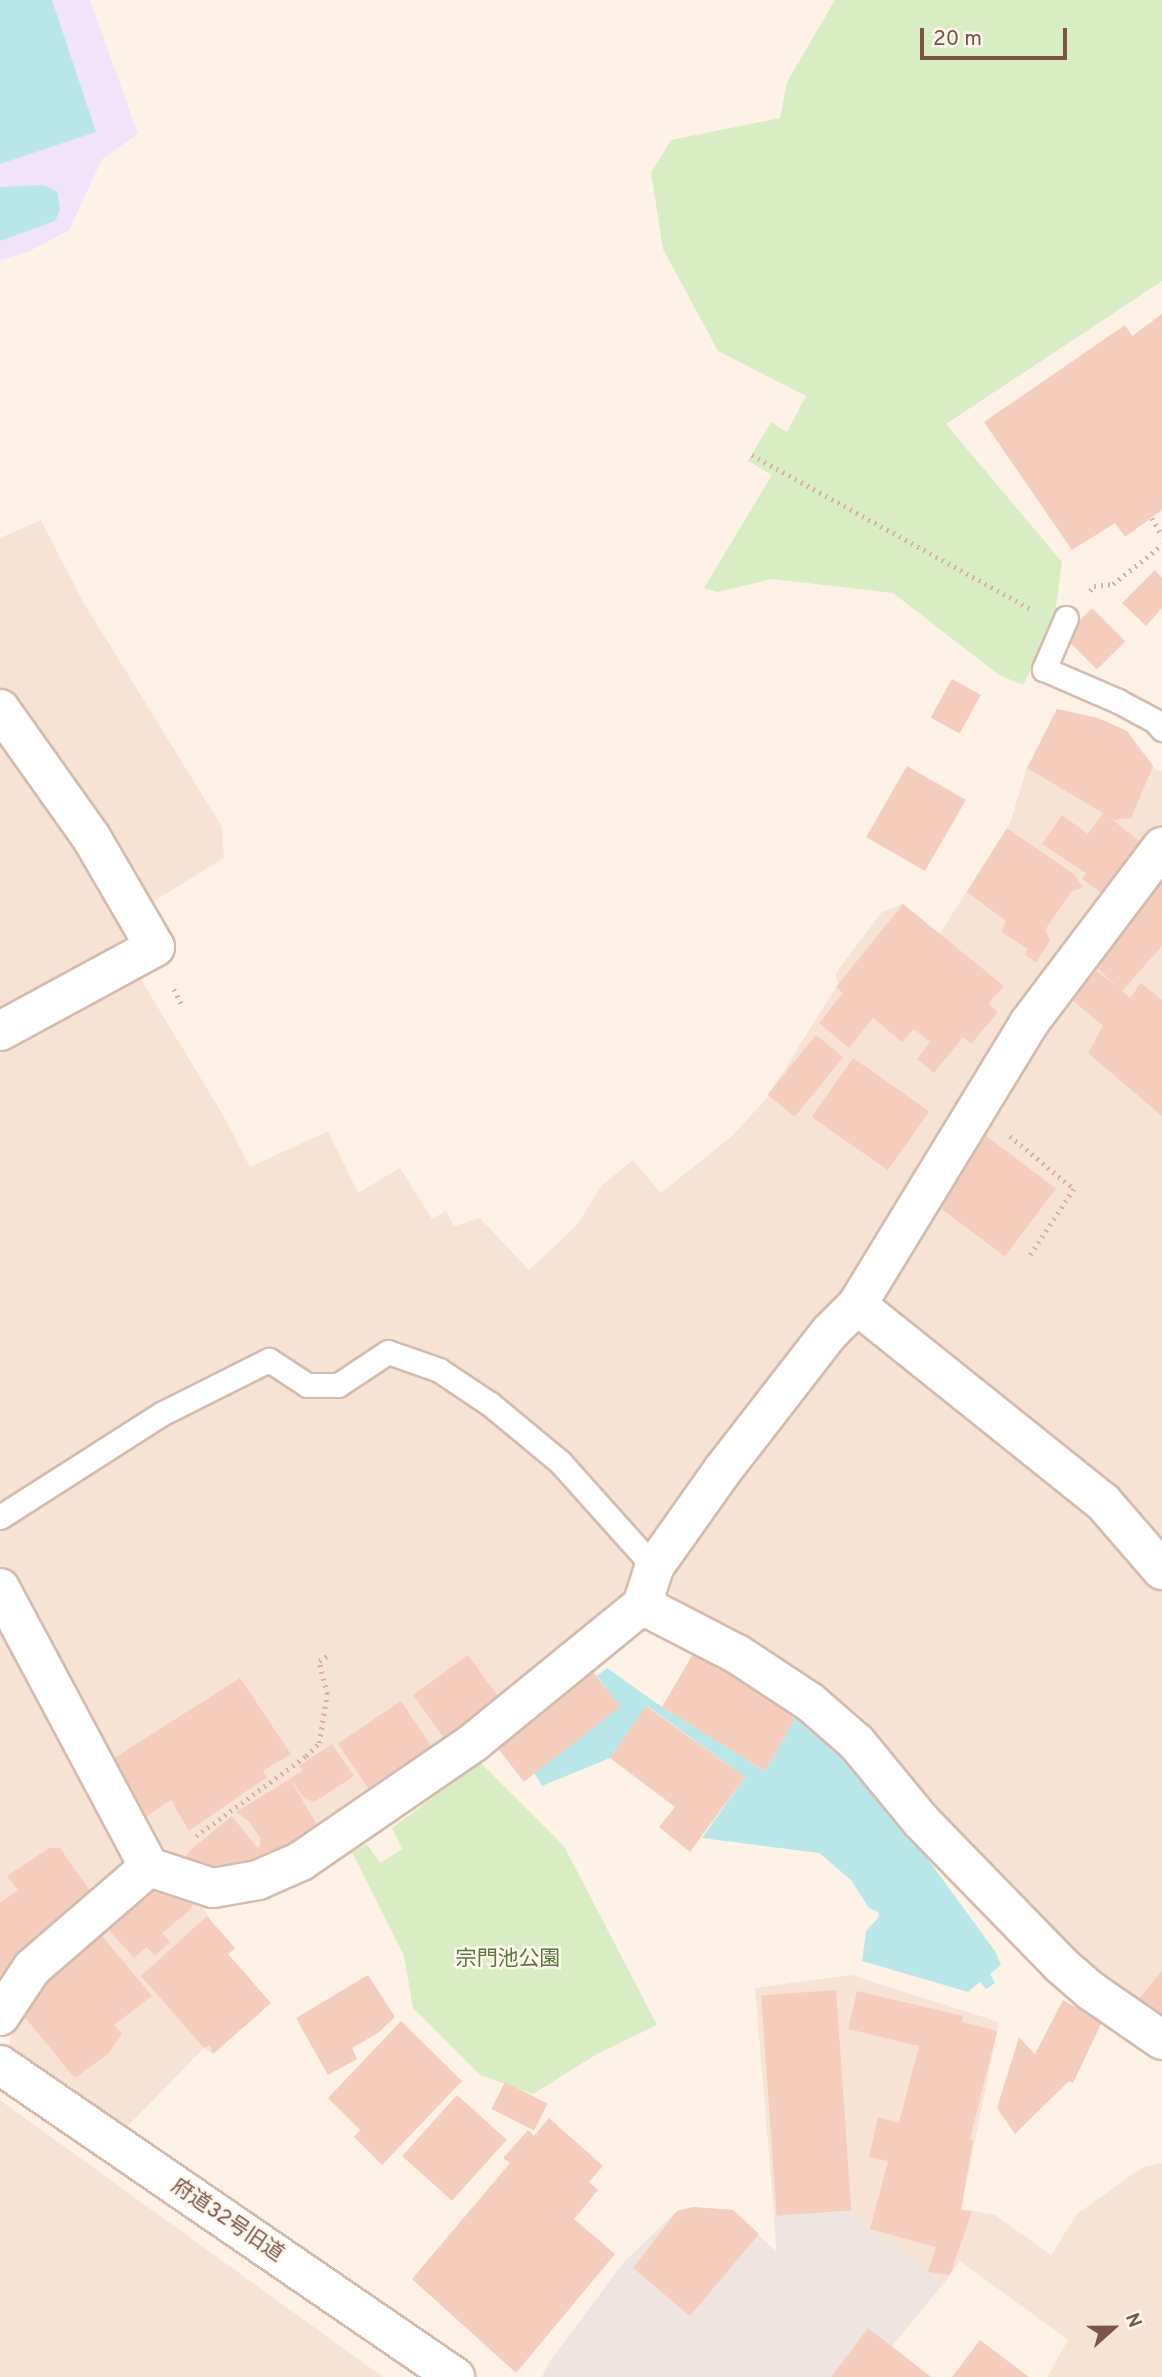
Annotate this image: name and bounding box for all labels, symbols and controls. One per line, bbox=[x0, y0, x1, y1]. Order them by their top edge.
scale bar bbox=[924, 14, 1071, 58]
text: 20 m bbox=[933, 26, 982, 53]
park label: 宗門池公園 bbox=[456, 1947, 560, 1973]
street label: 府道32号旧道 bbox=[166, 2174, 288, 2268]
north arrow bbox=[1078, 2293, 1148, 2363]
text: N bbox=[1119, 2310, 1146, 2331]

